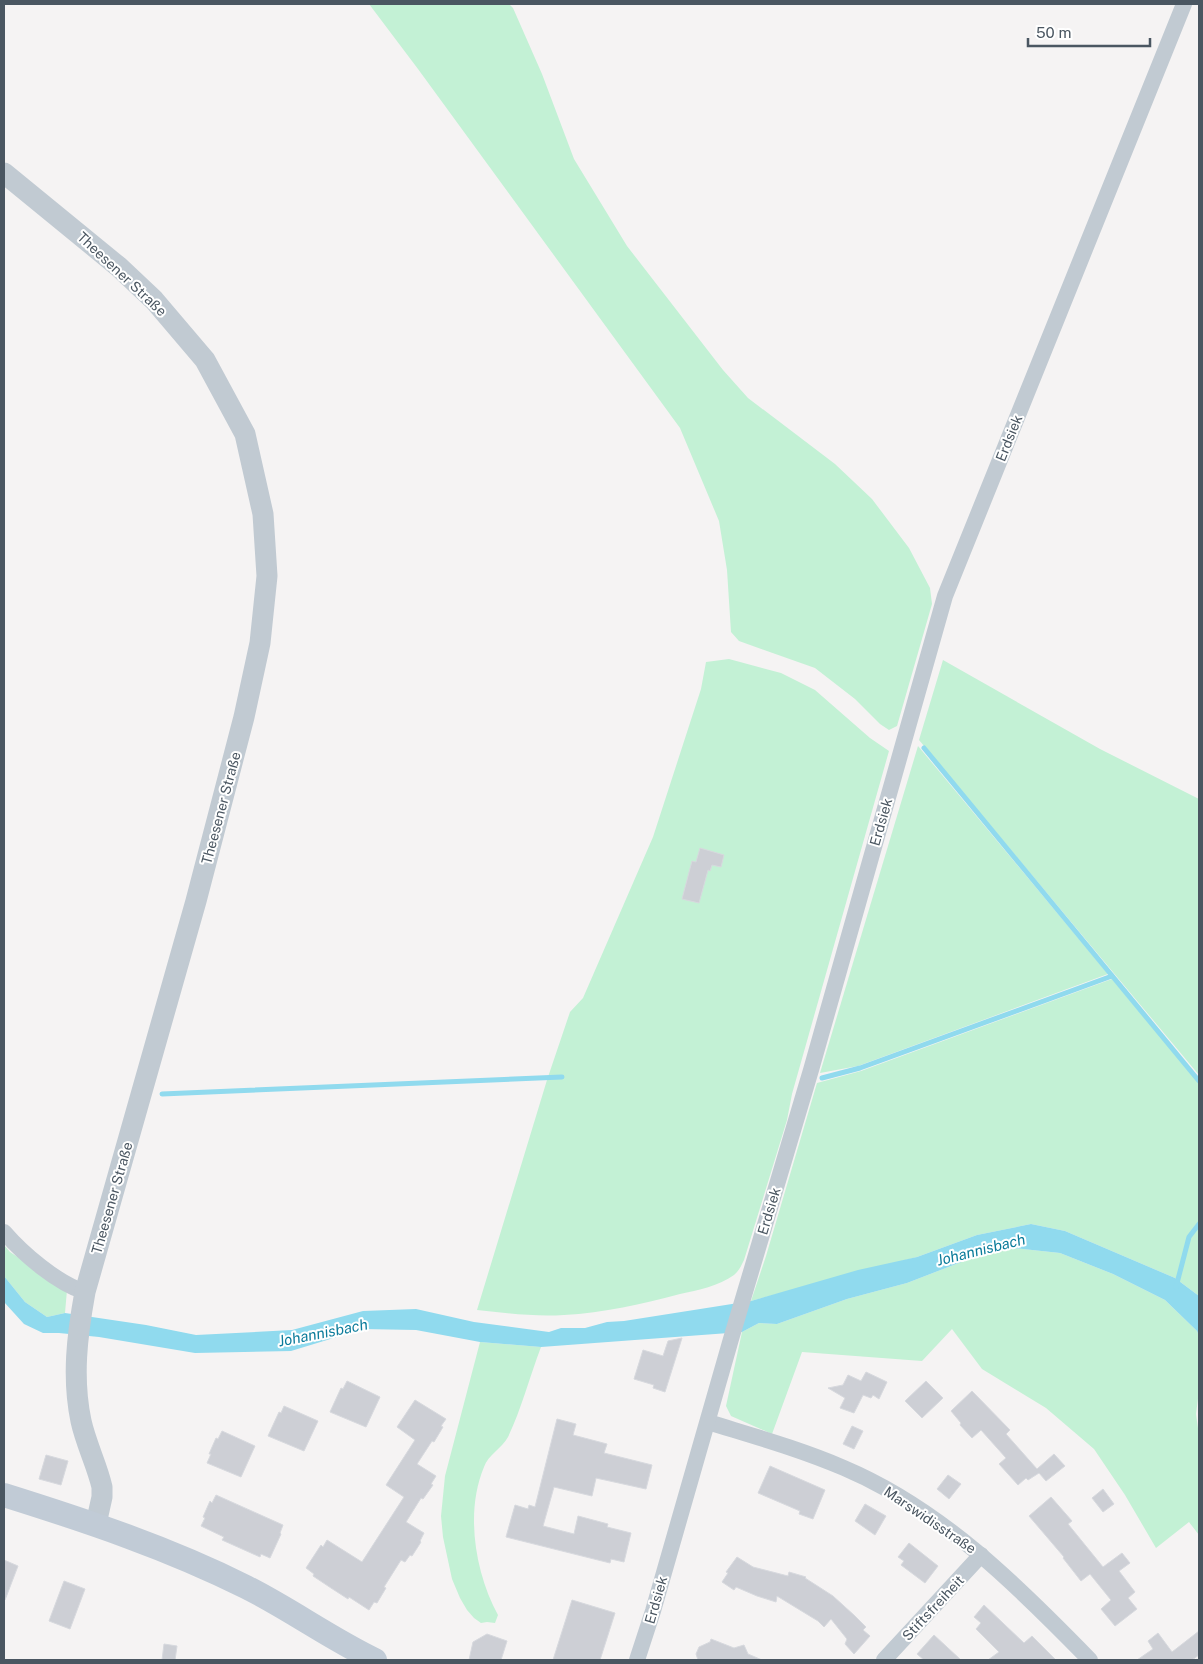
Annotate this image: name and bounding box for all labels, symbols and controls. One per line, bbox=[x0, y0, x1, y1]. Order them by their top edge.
scale bar bbox=[1028, 15, 1150, 47]
text: 50 m bbox=[1036, 24, 1071, 41]
street label: Theesener Straße bbox=[74, 229, 170, 319]
street label: Erdsiek bbox=[992, 412, 1026, 464]
street label: Theesener Straße bbox=[198, 750, 244, 866]
street label: Erdsiek bbox=[867, 796, 895, 848]
street label: Theesener Straße bbox=[88, 1140, 136, 1256]
street label: Erdsiek bbox=[754, 1185, 784, 1237]
water label: Johannisbach bbox=[935, 1230, 1027, 1269]
water label: Johannisbach bbox=[277, 1316, 369, 1350]
street label: Marswidisstraße bbox=[881, 1483, 979, 1557]
street label: Stiftsfreiheit bbox=[899, 1572, 967, 1644]
street label: Erdsiek bbox=[642, 1574, 670, 1626]

